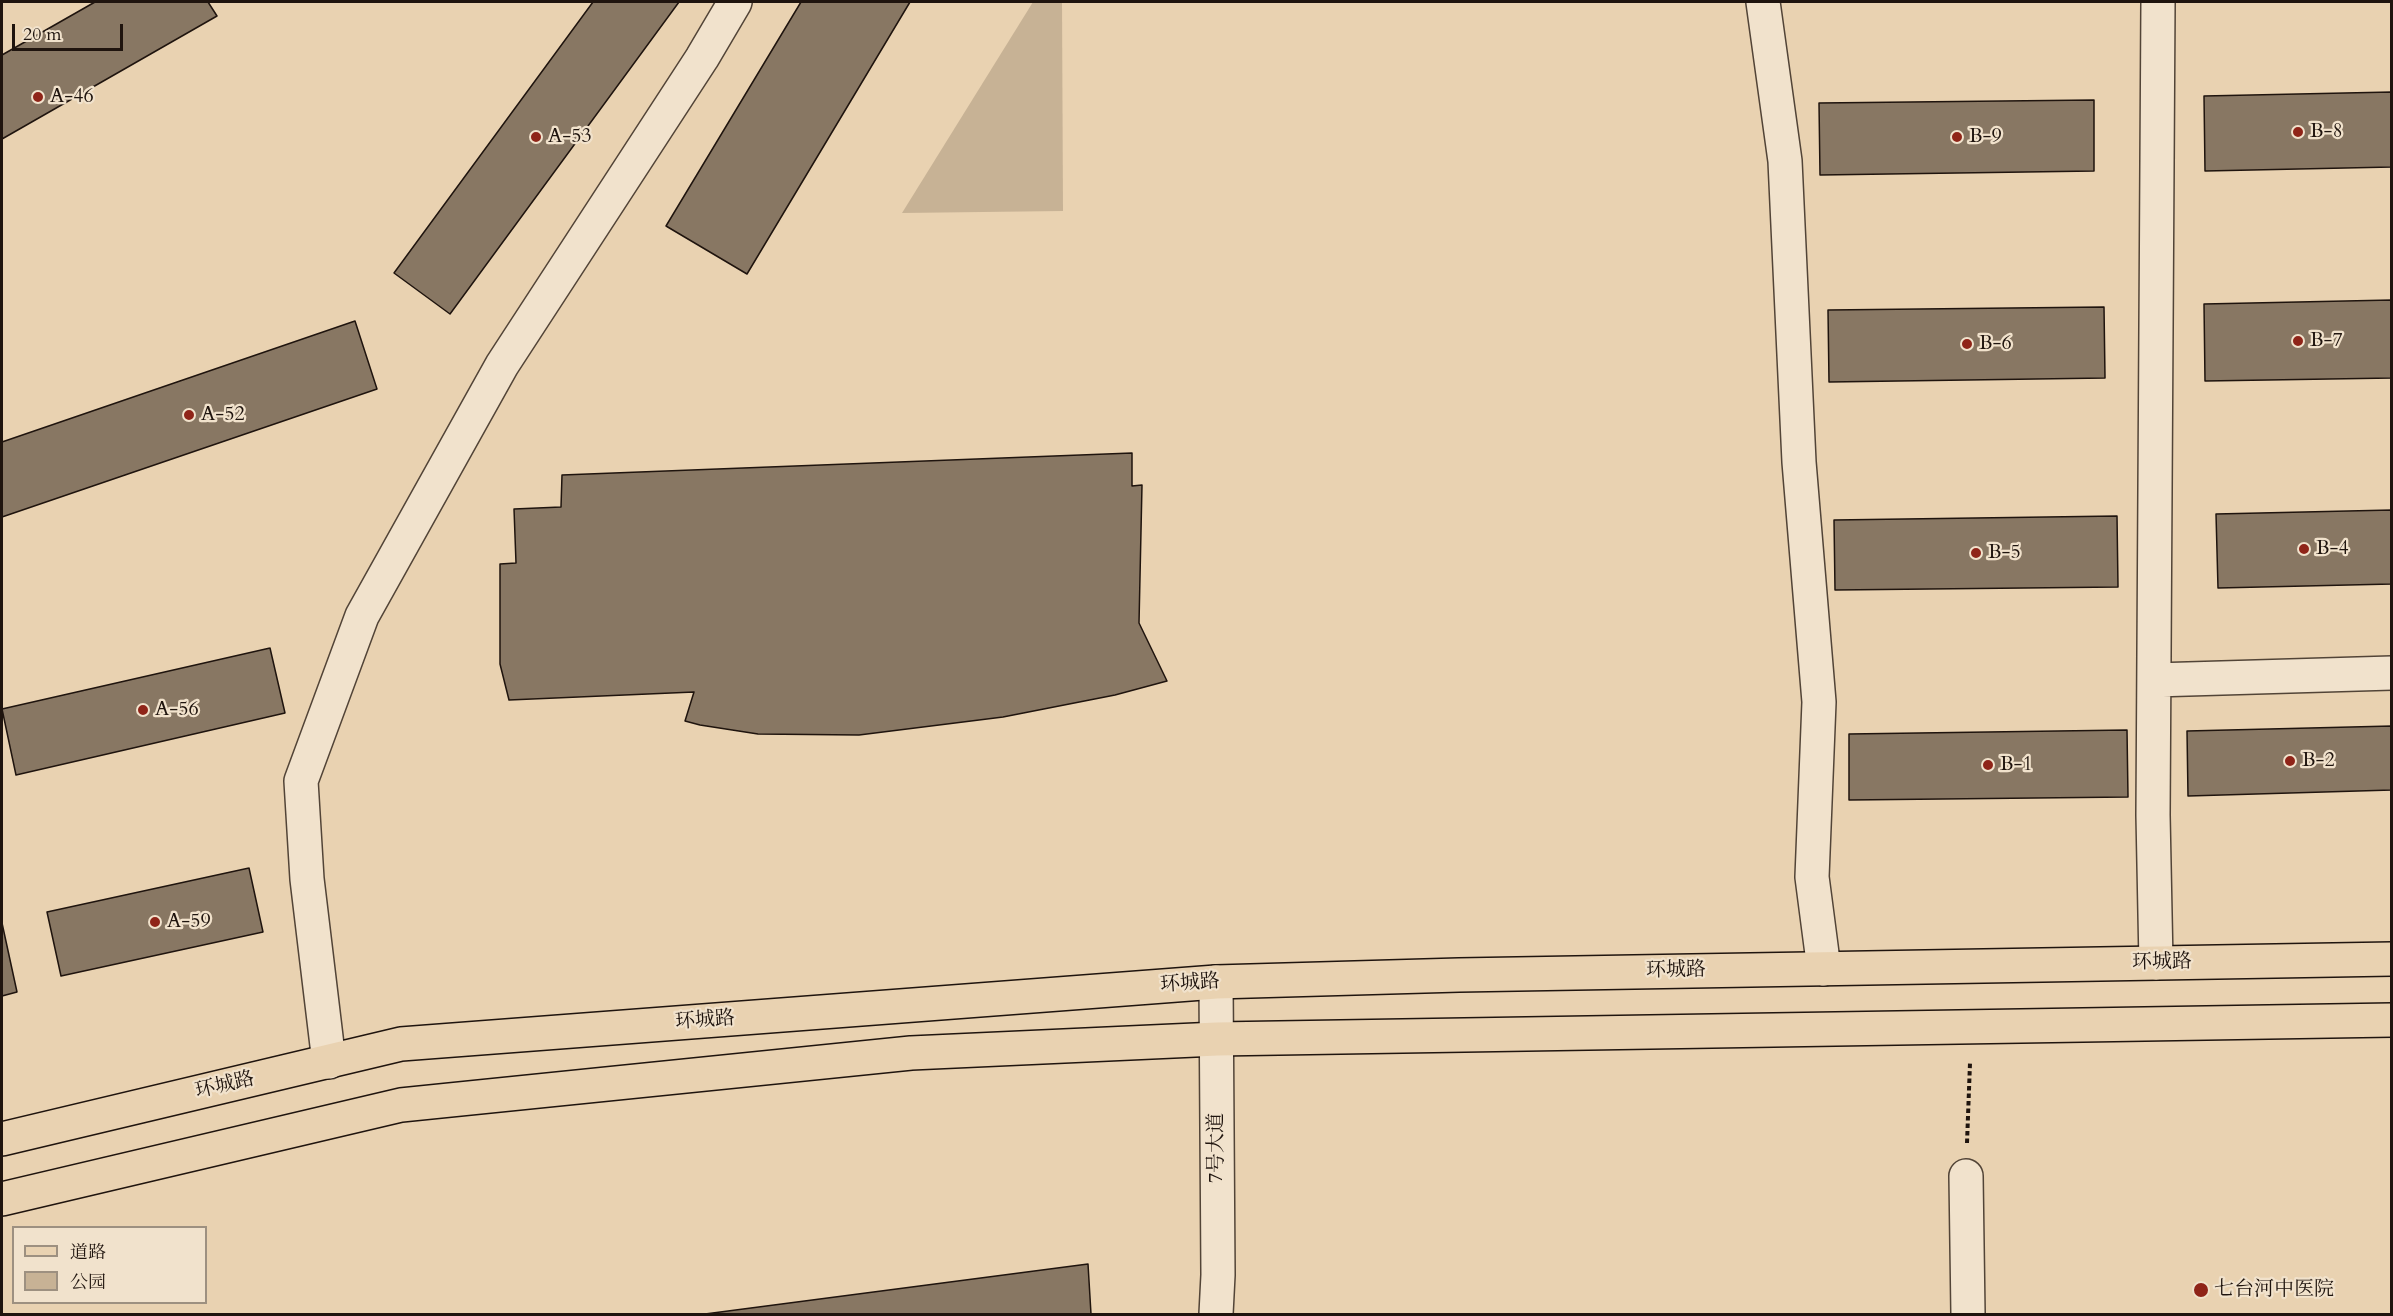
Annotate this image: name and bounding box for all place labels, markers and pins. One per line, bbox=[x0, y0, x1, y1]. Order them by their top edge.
place label: A-46 bbox=[50, 85, 94, 109]
marker: A-46 bbox=[31, 90, 45, 104]
place label: B-8 bbox=[2310, 120, 2343, 144]
place label: A-53 bbox=[548, 125, 592, 149]
place label: B-9 bbox=[1969, 125, 2002, 149]
marker: B-8 bbox=[2291, 125, 2305, 139]
marker: A-53 bbox=[529, 130, 543, 144]
marker: B-9 bbox=[1950, 130, 1964, 144]
place label: B-7 bbox=[2310, 329, 2343, 353]
place label: B-6 bbox=[1979, 332, 2012, 356]
marker: B-7 bbox=[2291, 334, 2305, 348]
marker: B-6 bbox=[1960, 337, 1974, 351]
place label: A-52 bbox=[201, 403, 245, 427]
marker: A-52 bbox=[182, 408, 196, 422]
place label: B-4 bbox=[2316, 537, 2349, 561]
place label: B-5 bbox=[1988, 541, 2021, 565]
marker: B-4 bbox=[2297, 542, 2311, 556]
marker: B-5 bbox=[1969, 546, 1983, 560]
place label: A-56 bbox=[155, 698, 199, 722]
marker: A-56 bbox=[136, 703, 150, 717]
place label: B-2 bbox=[2302, 749, 2335, 773]
place label: B-1 bbox=[2000, 753, 2033, 777]
marker: B-2 bbox=[2283, 754, 2297, 768]
marker: B-1 bbox=[1981, 758, 1995, 772]
place label: A-59 bbox=[167, 910, 211, 934]
marker: A-59 bbox=[148, 915, 162, 929]
place label: 七台河中医院 bbox=[2214, 1278, 2334, 1302]
marker: 七台河中医院 bbox=[2192, 1281, 2210, 1299]

